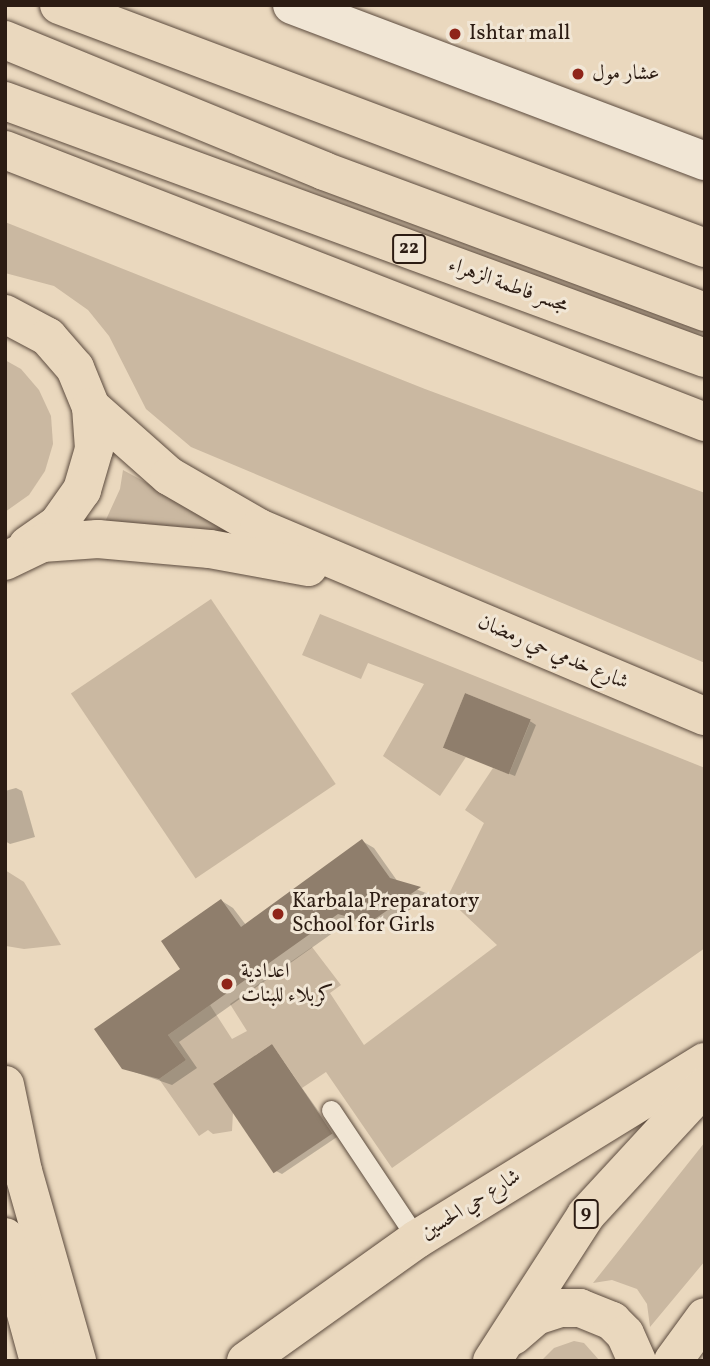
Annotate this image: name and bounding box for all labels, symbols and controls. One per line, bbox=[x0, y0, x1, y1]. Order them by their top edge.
place label: Ishtar mall bbox=[469, 21, 570, 47]
marker: Ishtar mall bbox=[447, 26, 463, 42]
place label: عشار مول bbox=[592, 61, 659, 87]
marker: عشار مول bbox=[570, 66, 586, 82]
road number: 22 bbox=[392, 233, 426, 264]
street label: مجسر فاطمة الزهراء bbox=[445, 253, 571, 319]
street label: شارع خدمي حي رمضان bbox=[474, 610, 632, 696]
place label: Karbala Preparatory School for Girls bbox=[292, 889, 479, 939]
marker: Karbala Preparatory School for Girls bbox=[270, 906, 286, 922]
place label: اعدادية كربلاء للبنات bbox=[241, 959, 334, 1009]
marker: اعدادية كربلاء للبنات bbox=[219, 976, 235, 992]
street label: شارع حي الحسين bbox=[416, 1164, 526, 1246]
road number: 9 bbox=[574, 1198, 598, 1230]

